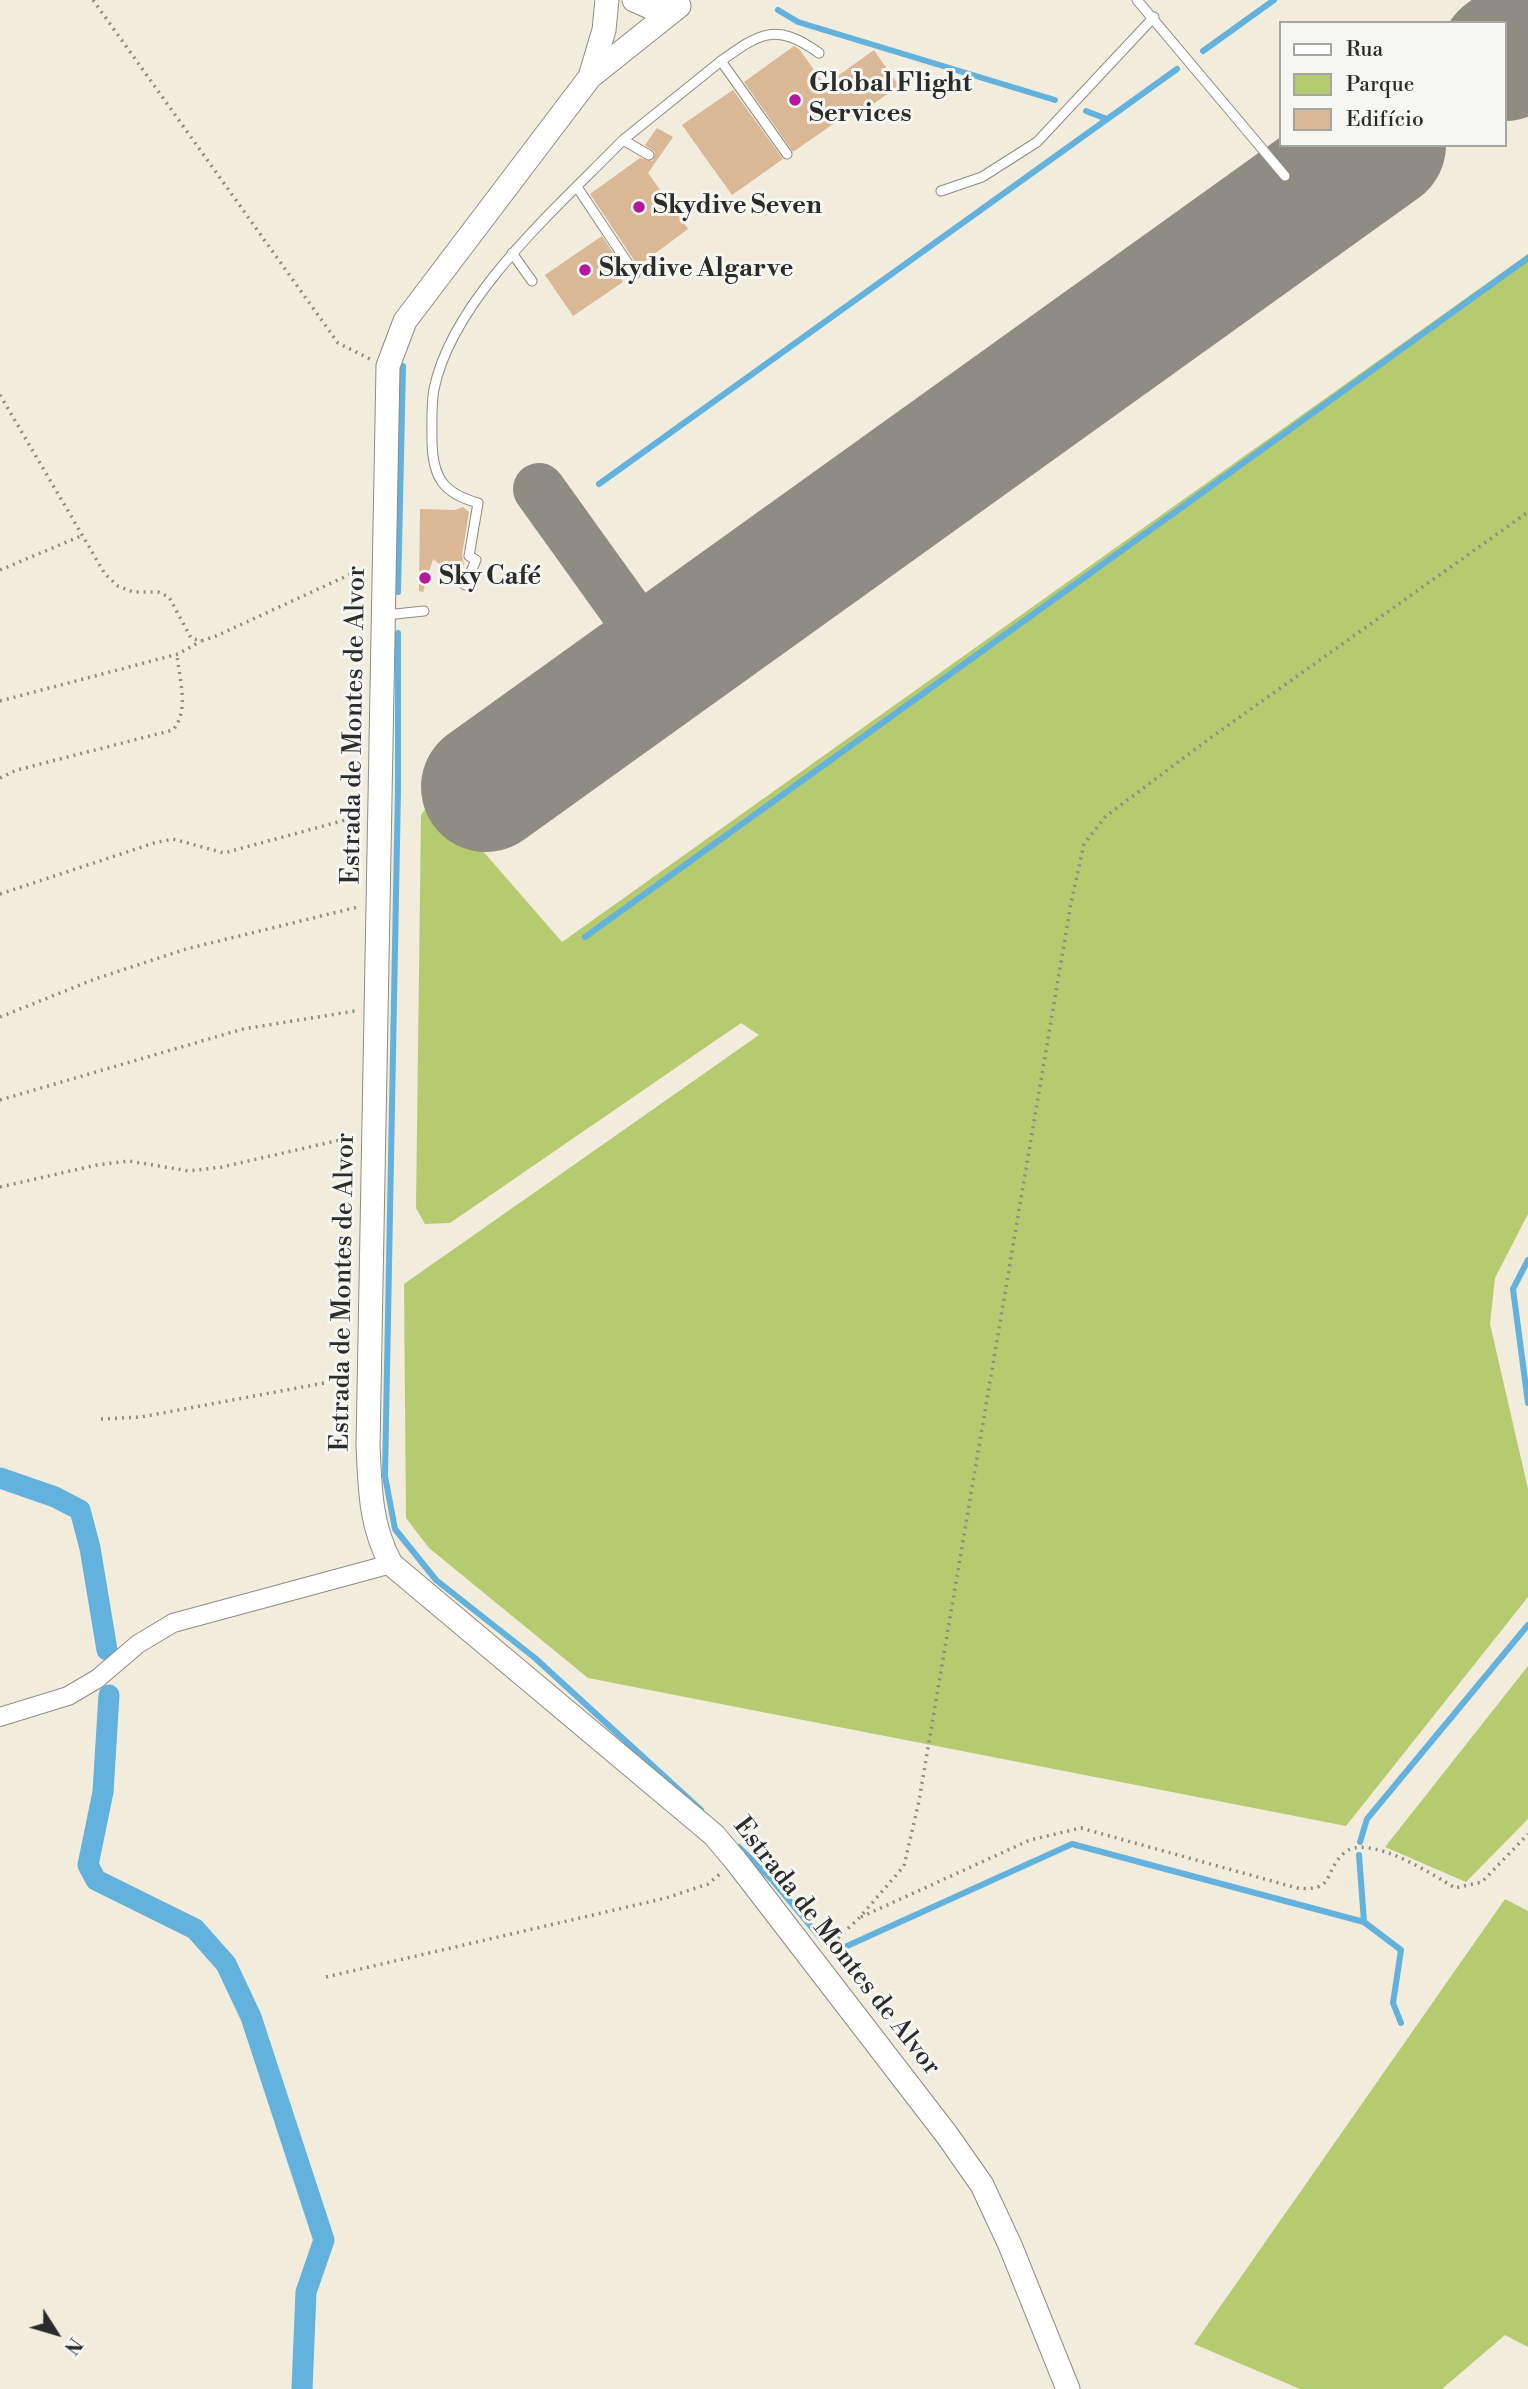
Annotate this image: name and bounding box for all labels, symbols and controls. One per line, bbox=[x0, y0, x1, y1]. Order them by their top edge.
legend bbox=[1280, 21, 1507, 147]
text: Rua bbox=[1346, 37, 1383, 63]
place label: Global Flight Services bbox=[809, 69, 972, 130]
text: Parque bbox=[1346, 72, 1414, 98]
marker: Global Flight Services bbox=[787, 92, 803, 108]
text: Edifício bbox=[1346, 107, 1424, 133]
place label: Skydive Seven bbox=[653, 191, 822, 223]
marker: Skydive Seven bbox=[631, 199, 647, 215]
place label: Skydive Algarve bbox=[599, 254, 793, 286]
marker: Skydive Algarve bbox=[577, 262, 593, 278]
place label: Sky Café bbox=[439, 562, 541, 594]
street label: Estrada de Montes de Alvor bbox=[337, 565, 373, 885]
marker: Sky Café bbox=[417, 570, 433, 586]
street label: Estrada de Montes de Alvor bbox=[326, 1132, 362, 1452]
street label: Estrada de Montes de Alvor bbox=[726, 1812, 946, 2082]
north arrow bbox=[21, 2298, 91, 2368]
text: N bbox=[59, 2332, 87, 2359]

